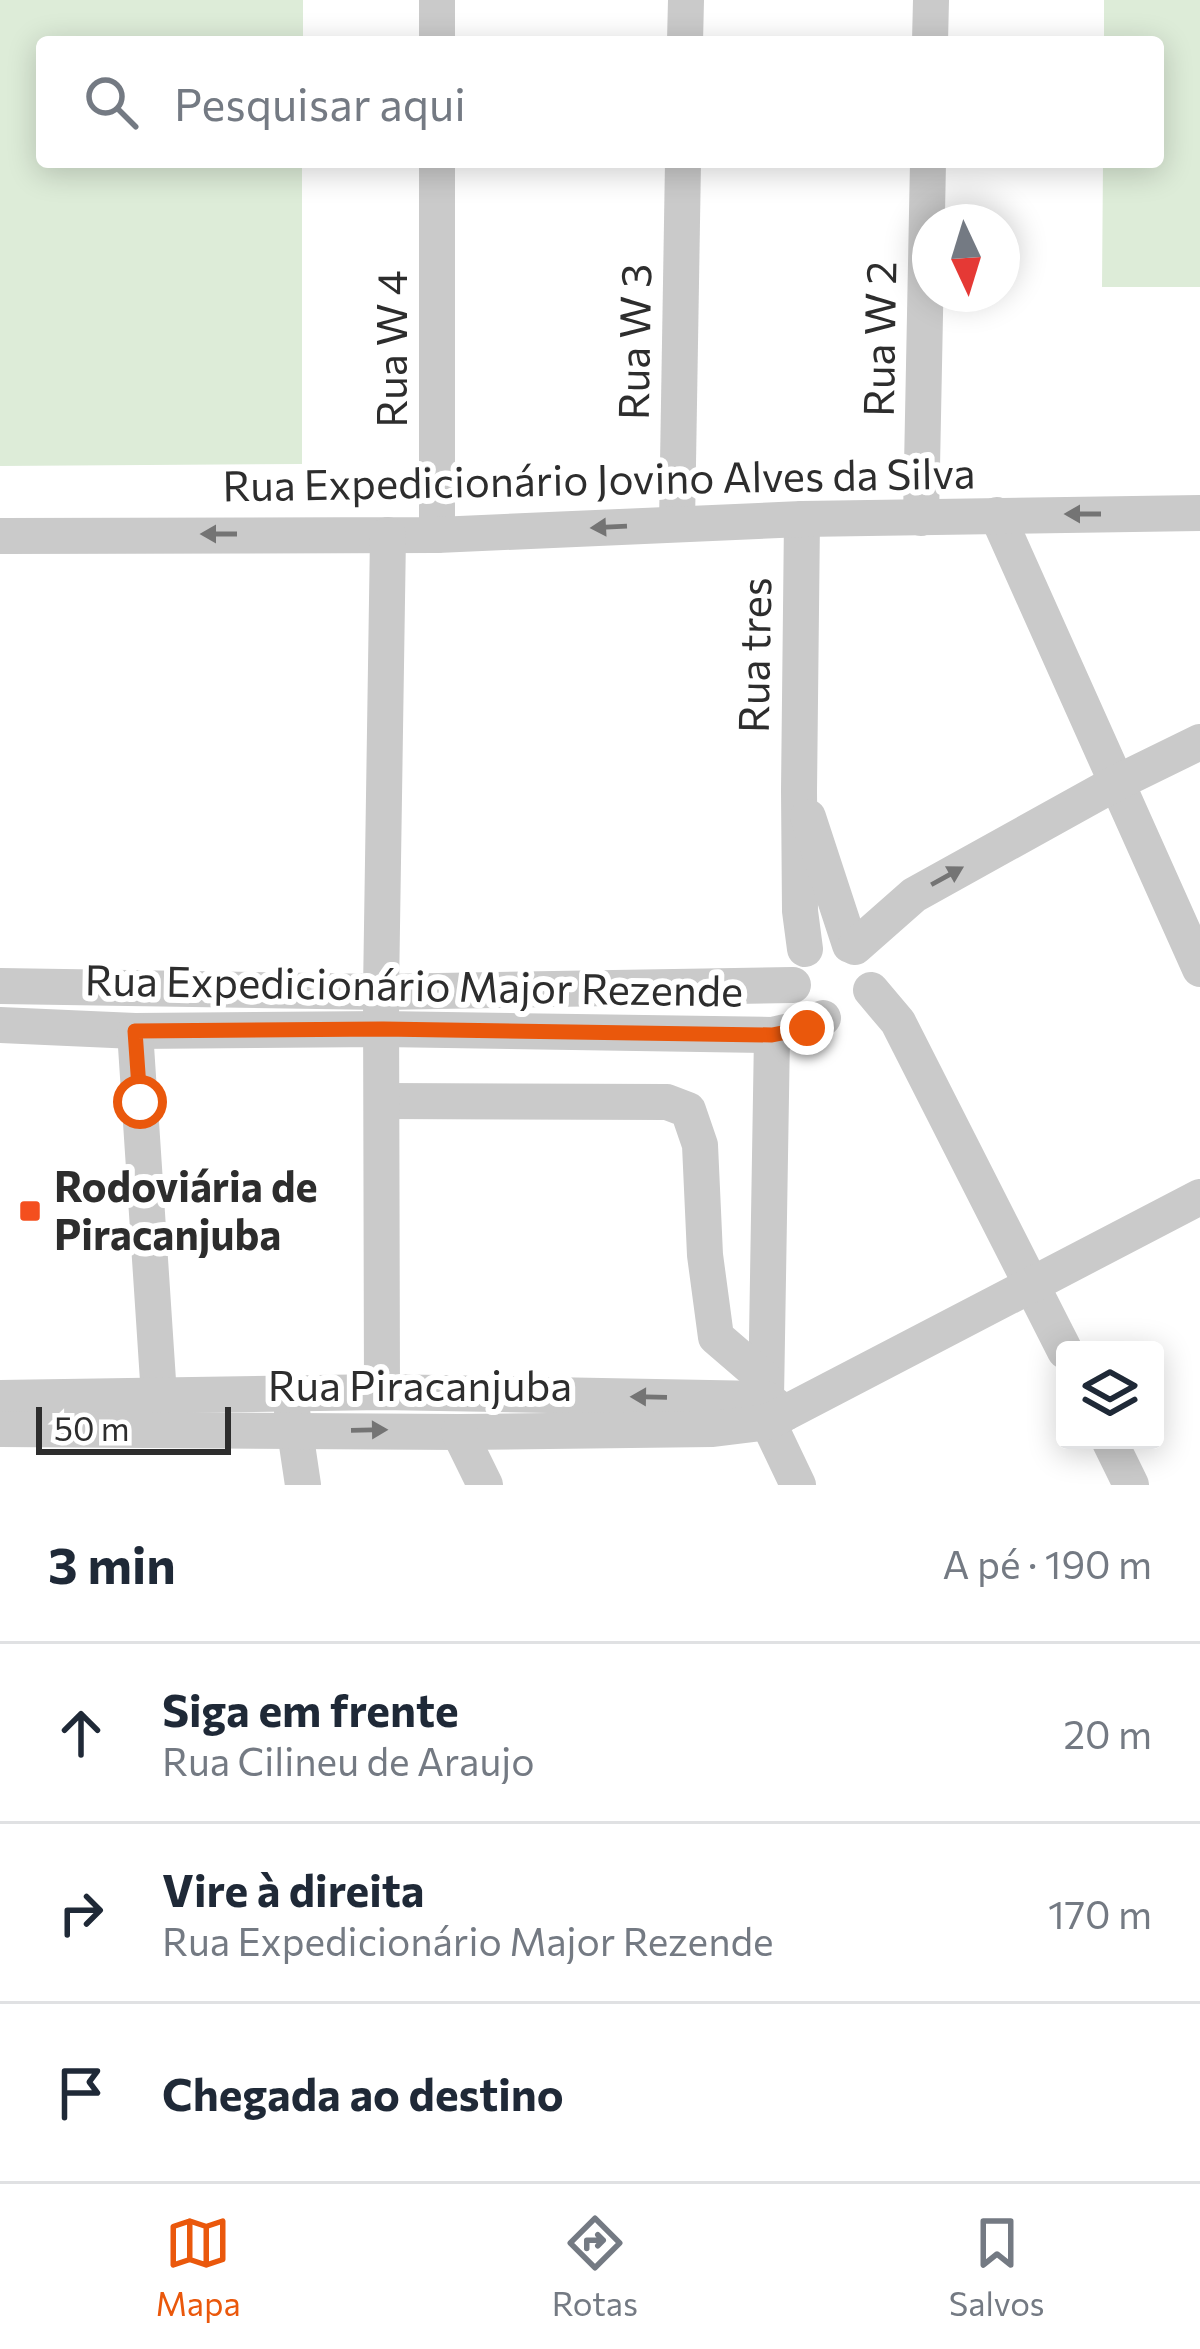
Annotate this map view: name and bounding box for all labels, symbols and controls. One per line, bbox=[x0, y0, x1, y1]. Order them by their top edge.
search box bbox=[36, 36, 1164, 168]
icon: search bbox=[78, 69, 144, 135]
text: Pesquisar aqui bbox=[174, 75, 466, 130]
north arrow bbox=[912, 204, 1020, 312]
street label: Rua W 2 bbox=[851, 261, 905, 417]
street label: Rua W 3 bbox=[606, 263, 660, 421]
street label: Rua W 4 bbox=[364, 270, 416, 428]
street label: Rua Expedicionário Jovino Alves da Silva bbox=[222, 445, 976, 511]
one-way arrow bbox=[1063, 504, 1101, 524]
one-way arrow bbox=[589, 518, 627, 537]
one-way arrow bbox=[199, 525, 237, 544]
street label: Rua tres bbox=[726, 577, 780, 733]
one-way arrow bbox=[930, 866, 965, 887]
street label: Rua Expedicionário Major Rezende bbox=[84, 952, 744, 1016]
route end bbox=[780, 1001, 834, 1055]
route start bbox=[113, 1075, 167, 1129]
place label: Rodoviária de Piracanjuba bbox=[54, 1159, 318, 1259]
marker: Rodoviária de Piracanjuba bbox=[17, 1198, 43, 1224]
map controls bbox=[1056, 1341, 1164, 1449]
button: layers bbox=[1056, 1341, 1164, 1449]
street label: Rua Piracanjuba bbox=[268, 1358, 572, 1410]
one-way arrow bbox=[629, 1388, 667, 1407]
scale bar bbox=[36, 1401, 231, 1454]
text: 50 m bbox=[54, 1407, 130, 1448]
one-way arrow bbox=[351, 1420, 389, 1440]
text: 3 min bbox=[48, 1532, 176, 1595]
text: A pé · 190 m bbox=[943, 1539, 1152, 1587]
text: Siga em frente bbox=[162, 1681, 459, 1736]
icon: ahead bbox=[48, 1700, 114, 1766]
text: 20 m bbox=[1064, 1709, 1152, 1757]
text: Rua Cilineu de Araujo bbox=[162, 1736, 535, 1784]
text: Vire à direita bbox=[162, 1861, 425, 1916]
icon: right bbox=[48, 1880, 114, 1946]
text: 170 m bbox=[1048, 1889, 1152, 1937]
text: Rua Expedicionário Major Rezende bbox=[162, 1916, 774, 1964]
icon: arrive bbox=[48, 2060, 114, 2126]
text: Chegada ao destino bbox=[162, 2065, 564, 2120]
tab: Mapa bbox=[155, 2210, 241, 2323]
tab: Rotas bbox=[552, 2210, 638, 2323]
tab: Salvos bbox=[949, 2210, 1045, 2323]

